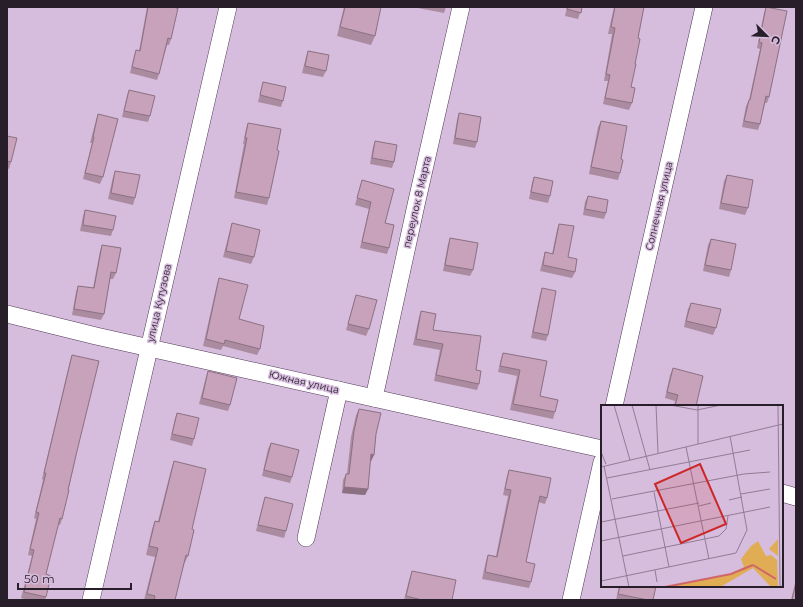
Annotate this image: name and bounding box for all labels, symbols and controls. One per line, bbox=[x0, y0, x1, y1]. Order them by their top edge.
north arrow bbox=[747, 16, 787, 56]
text: С bbox=[768, 34, 784, 47]
street label: переулок 8 Марта bbox=[400, 155, 434, 249]
street label: Солнечная улица bbox=[642, 160, 676, 252]
street label: улица Кутузова bbox=[143, 263, 174, 344]
street label: Южная улица bbox=[268, 368, 340, 396]
inset map bbox=[601, 405, 783, 587]
scale bar bbox=[18, 565, 131, 591]
text: 50 m bbox=[24, 571, 55, 586]

